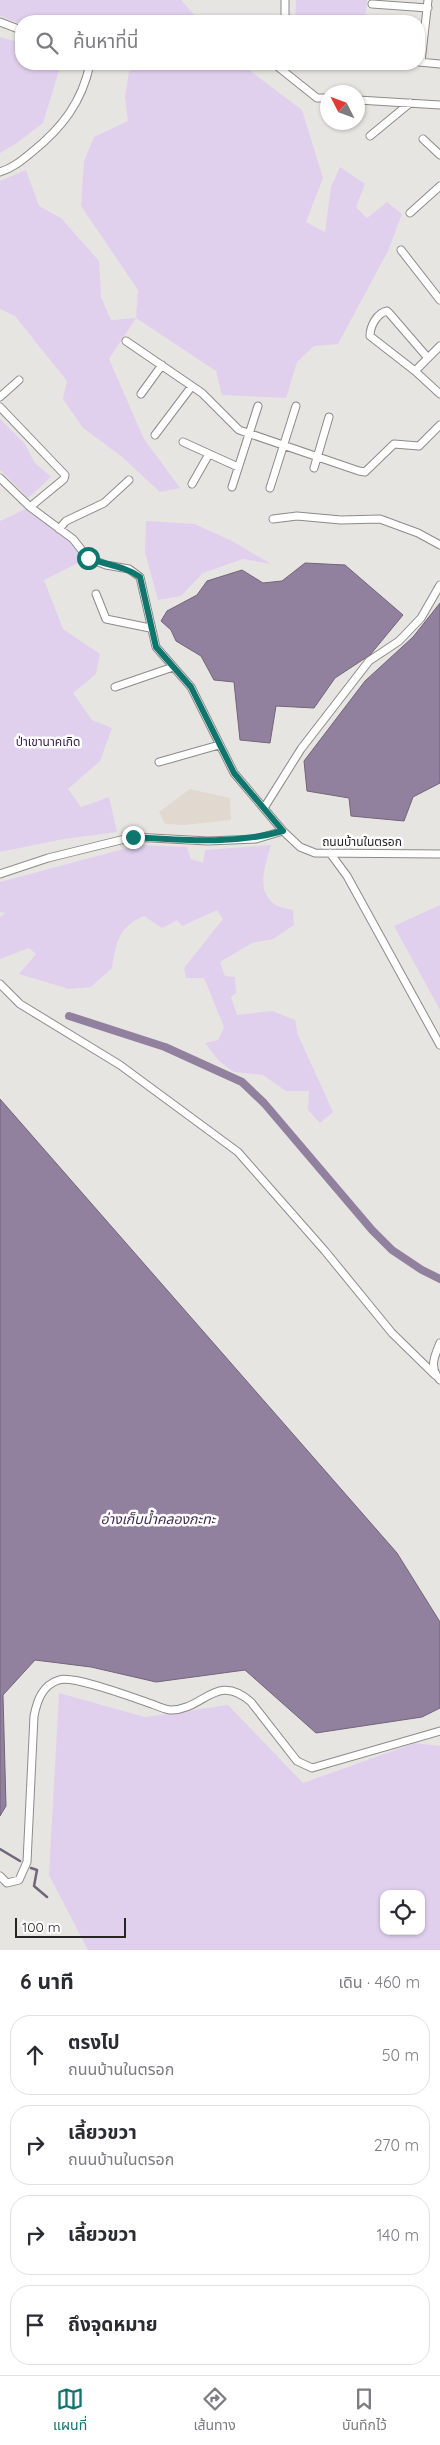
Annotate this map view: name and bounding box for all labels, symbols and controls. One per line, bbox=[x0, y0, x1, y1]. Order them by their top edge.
search box bbox=[15, 15, 425, 70]
icon: search bbox=[33, 29, 61, 57]
text: ค้นหาที่นี่ bbox=[73, 29, 138, 53]
north arrow bbox=[320, 85, 365, 130]
route start bbox=[77, 547, 100, 570]
park label: ป่าเขานาคเกิด bbox=[16, 734, 80, 749]
route end bbox=[122, 826, 145, 849]
street label: ถนนบ้านในตรอก bbox=[322, 834, 402, 849]
water label: อ่างเก็บน้ำคลองกะทะ bbox=[100, 1509, 217, 1528]
map controls bbox=[380, 1890, 425, 1935]
button: locate bbox=[380, 1890, 425, 1935]
scale bar bbox=[15, 1915, 126, 1938]
text: 100 m bbox=[22, 1918, 60, 1936]
text: 6 นาที bbox=[20, 1968, 74, 1994]
text: เดิน · 460 m bbox=[338, 1972, 420, 1992]
text: ตรงไป bbox=[68, 2030, 120, 2054]
icon: ahead bbox=[21, 2041, 49, 2069]
text: 50 m bbox=[382, 2045, 419, 2065]
text: ถนนบ้านในตรอก bbox=[68, 2059, 174, 2079]
text: เลี้ยวขวา bbox=[68, 2120, 137, 2144]
icon: right bbox=[21, 2131, 49, 2159]
text: 270 m bbox=[374, 2135, 419, 2155]
text: ถนนบ้านในตรอก bbox=[68, 2149, 174, 2169]
icon: right bbox=[21, 2221, 49, 2249]
text: เลี้ยวขวา bbox=[68, 2222, 137, 2246]
text: 140 m bbox=[376, 2225, 419, 2245]
icon: arrive bbox=[21, 2311, 49, 2339]
text: ถึงจุดหมาย bbox=[68, 2312, 158, 2336]
tab: แผนที่ bbox=[53, 2385, 87, 2436]
tab: เส้นทาง bbox=[193, 2385, 236, 2436]
tab: บันทึกไว้ bbox=[342, 2385, 387, 2436]

